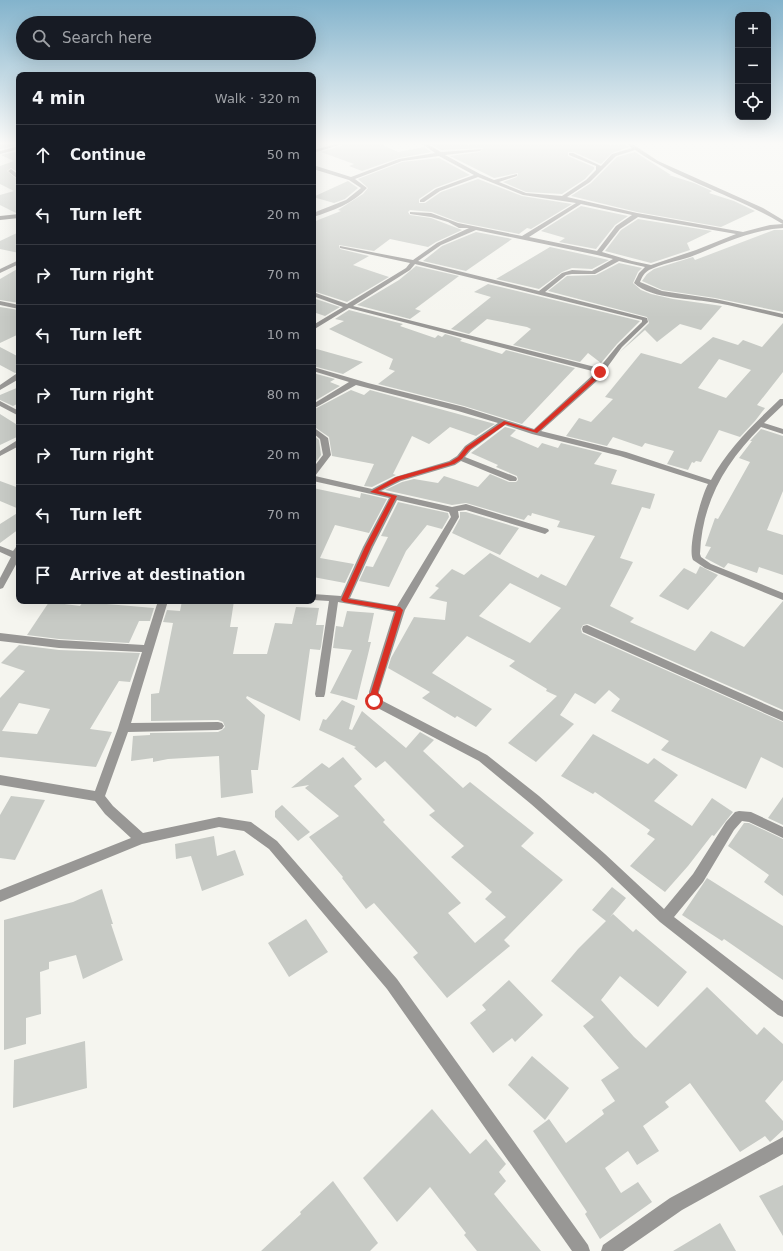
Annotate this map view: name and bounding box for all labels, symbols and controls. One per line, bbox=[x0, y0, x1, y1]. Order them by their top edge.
map controls bbox=[735, 12, 771, 120]
button: + bbox=[735, 12, 771, 48]
search box bbox=[16, 16, 316, 60]
icon: search bbox=[30, 27, 52, 49]
text: Search here bbox=[62, 29, 152, 47]
button: − bbox=[735, 48, 771, 84]
button: locate bbox=[735, 84, 771, 120]
text: 4 min bbox=[32, 88, 85, 108]
text: Walk · 320 m bbox=[215, 91, 300, 106]
icon: ahead bbox=[32, 144, 54, 166]
text: Continue bbox=[70, 146, 146, 164]
text: 50 m bbox=[267, 147, 300, 162]
icon: left bbox=[32, 204, 54, 226]
text: Turn left bbox=[70, 206, 142, 224]
text: 20 m bbox=[267, 207, 300, 222]
icon: right bbox=[32, 264, 54, 286]
text: Turn right bbox=[70, 266, 154, 284]
text: 70 m bbox=[267, 267, 300, 282]
icon: left bbox=[32, 324, 54, 346]
text: Turn left bbox=[70, 326, 142, 344]
text: 10 m bbox=[267, 327, 300, 342]
route end bbox=[591, 363, 609, 381]
icon: right bbox=[32, 384, 54, 406]
text: Turn right bbox=[70, 386, 154, 404]
text: 80 m bbox=[267, 387, 300, 402]
icon: right bbox=[32, 444, 54, 466]
text: Turn right bbox=[70, 446, 154, 464]
text: 20 m bbox=[267, 447, 300, 462]
icon: left bbox=[32, 504, 54, 526]
text: Turn left bbox=[70, 506, 142, 524]
text: 70 m bbox=[267, 507, 300, 522]
icon: arrive bbox=[32, 564, 54, 586]
text: Arrive at destination bbox=[70, 566, 245, 584]
route start bbox=[365, 692, 383, 710]

